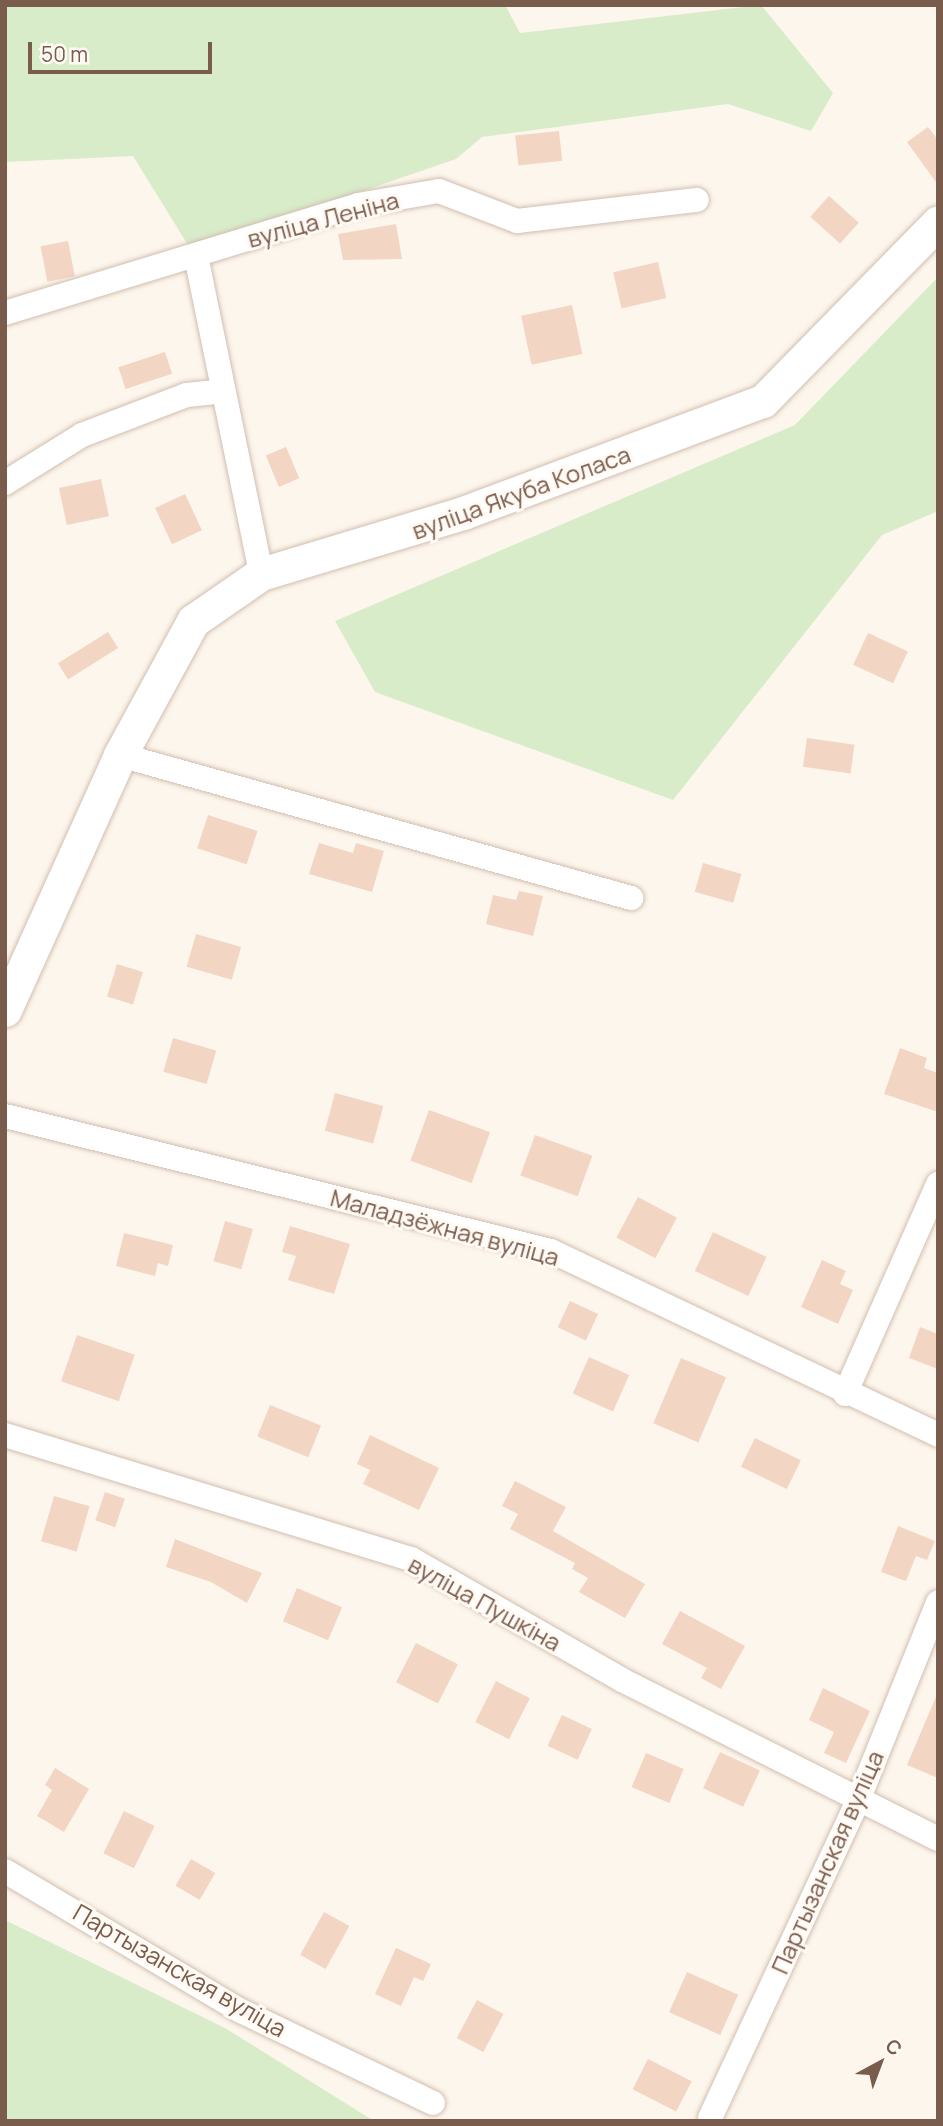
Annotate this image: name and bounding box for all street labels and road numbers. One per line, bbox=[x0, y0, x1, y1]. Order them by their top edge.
street label: вуліца Леніна bbox=[244, 185, 402, 253]
street label: вуліца Якуба Коласа bbox=[408, 439, 634, 545]
street label: Маладзёжная вуліца bbox=[327, 1183, 563, 1271]
street label: вуліца Пушкіна bbox=[404, 1549, 566, 1657]
street label: Партызанская вуліца bbox=[765, 1746, 889, 1978]
street label: Партызанская вуліца bbox=[68, 1897, 292, 2043]

